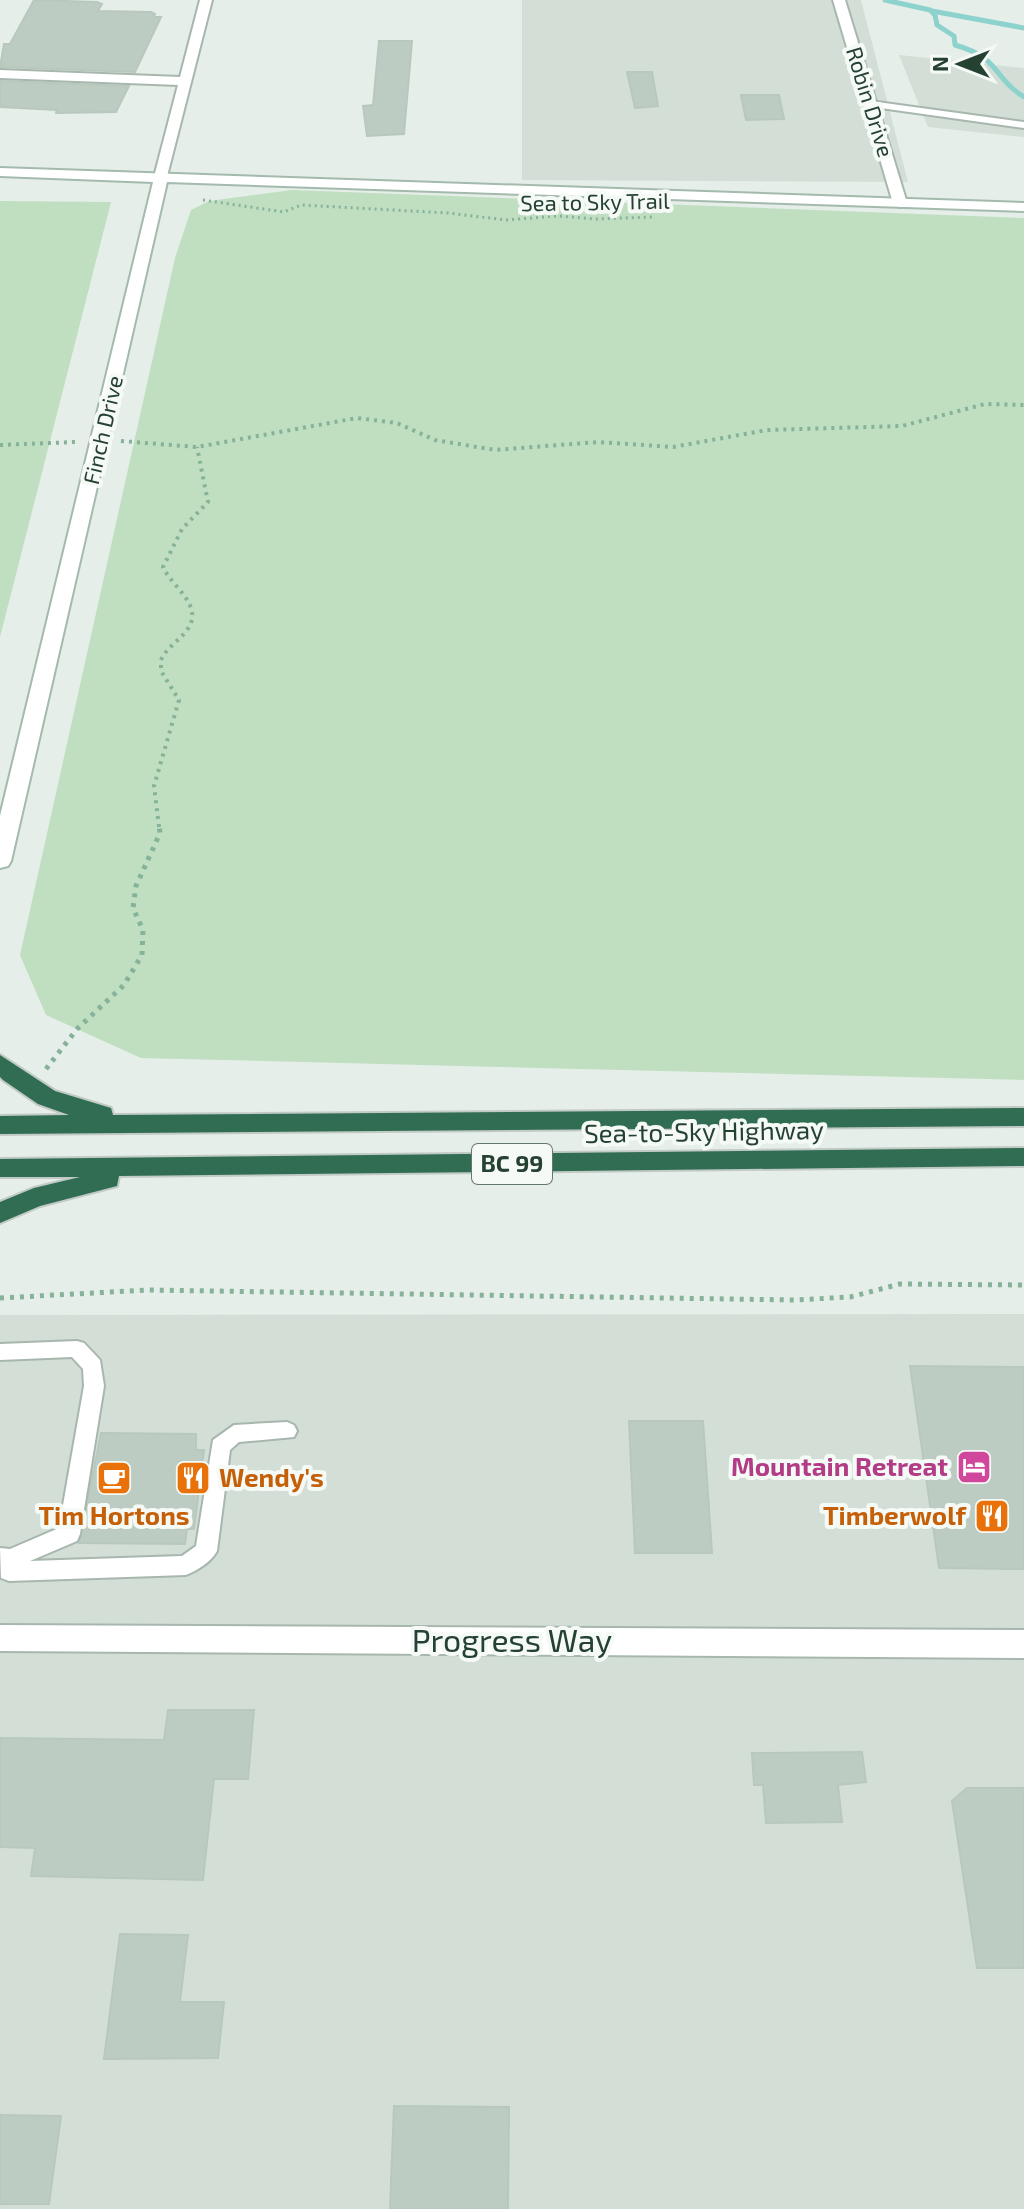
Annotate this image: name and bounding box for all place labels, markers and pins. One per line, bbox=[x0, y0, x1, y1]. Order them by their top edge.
hotel icon: Mountain Retreat bbox=[955, 1448, 993, 1486]
place label: Mountain Retreat bbox=[731, 1450, 948, 1481]
cafe icon: Tim Hortons bbox=[95, 1459, 133, 1497]
restaurant icon: Wendy's bbox=[174, 1459, 212, 1497]
place label: Wendy's bbox=[219, 1461, 324, 1493]
restaurant icon: Timberwolf bbox=[973, 1497, 1011, 1535]
place label: Tim Hortons bbox=[38, 1499, 190, 1530]
place label: Timberwolf bbox=[823, 1499, 967, 1530]

